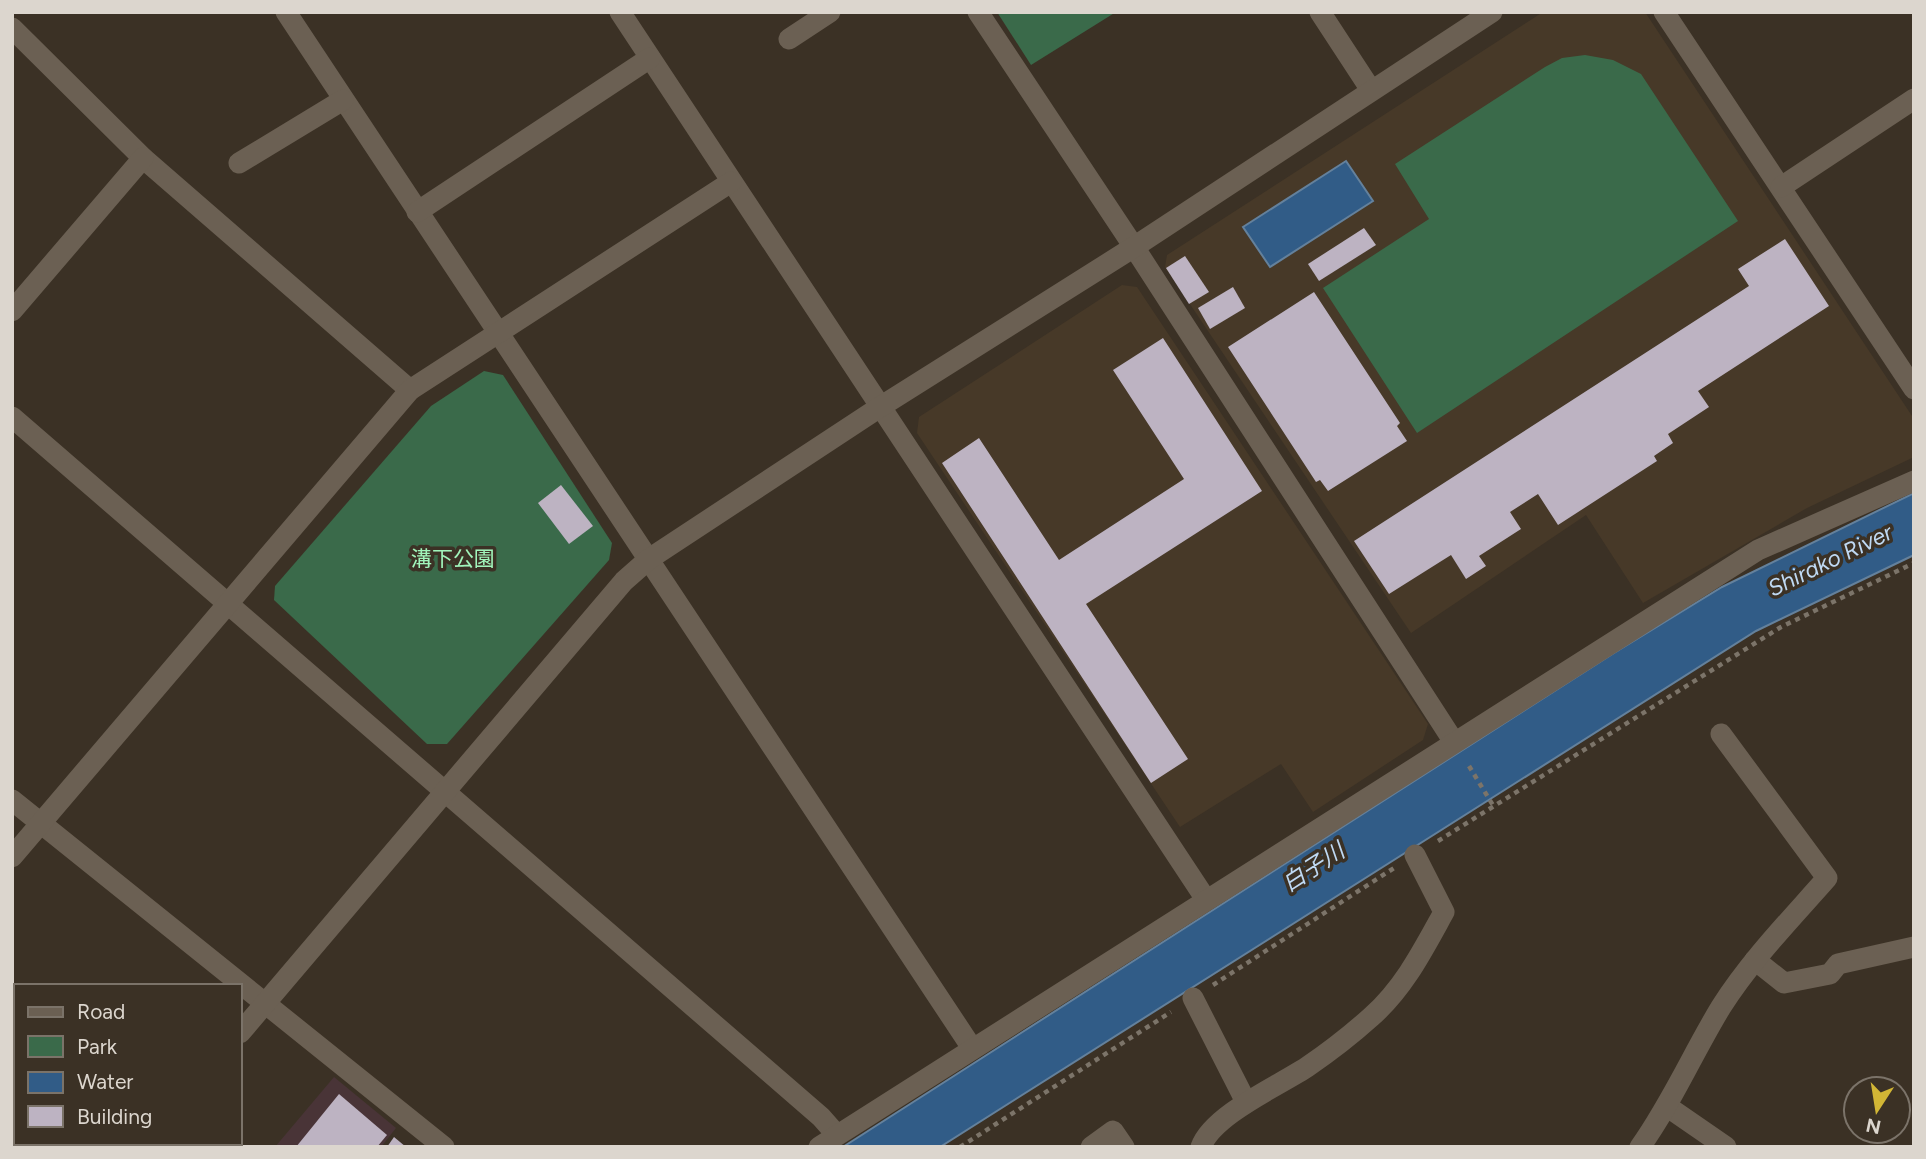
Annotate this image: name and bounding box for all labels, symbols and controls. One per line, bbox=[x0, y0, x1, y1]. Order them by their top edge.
water label: Shirako River bbox=[1763, 517, 1898, 602]
park label: 溝下公園 bbox=[411, 546, 495, 571]
water label: 白子川 bbox=[1276, 835, 1352, 898]
legend bbox=[14, 984, 242, 1145]
text: Road bbox=[77, 999, 125, 1024]
text: Park bbox=[77, 1034, 118, 1059]
text: Water bbox=[77, 1069, 133, 1094]
north arrow bbox=[1842, 1075, 1912, 1145]
text: Building bbox=[77, 1104, 152, 1129]
text: N bbox=[1864, 1113, 1883, 1139]

